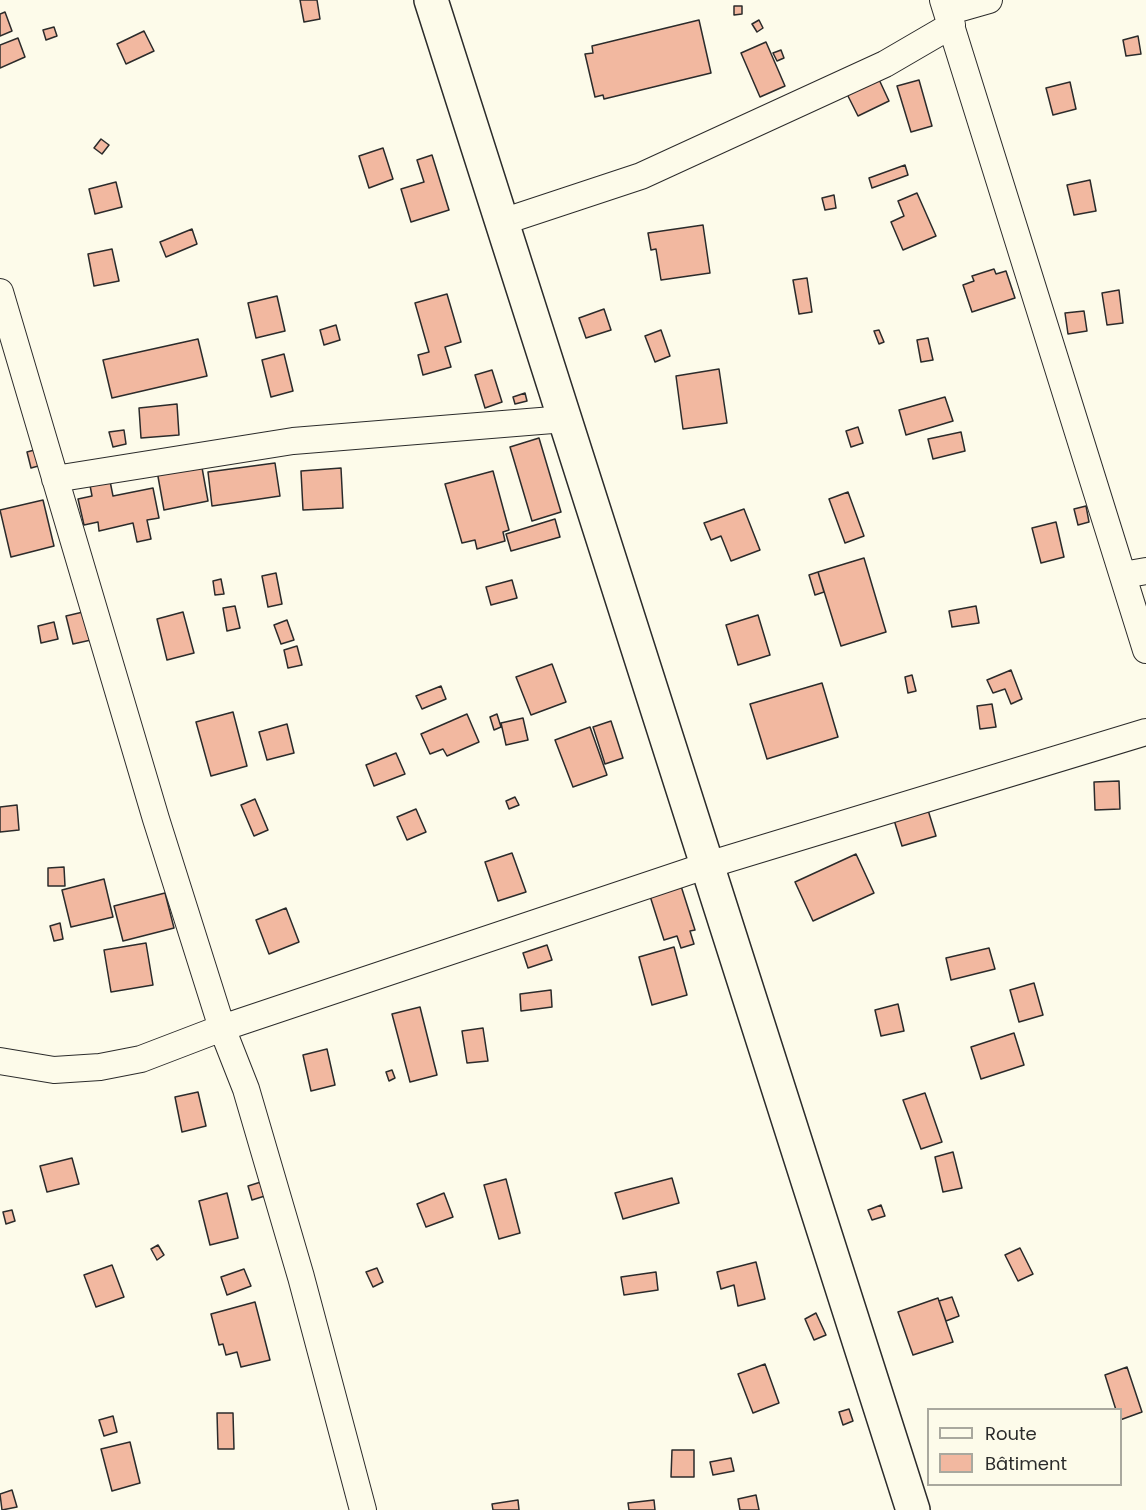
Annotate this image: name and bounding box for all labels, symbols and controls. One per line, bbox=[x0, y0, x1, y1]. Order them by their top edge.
legend bbox=[927, 1408, 1122, 1486]
text: Route bbox=[985, 1421, 1037, 1446]
text: Bâtiment bbox=[985, 1451, 1067, 1476]

